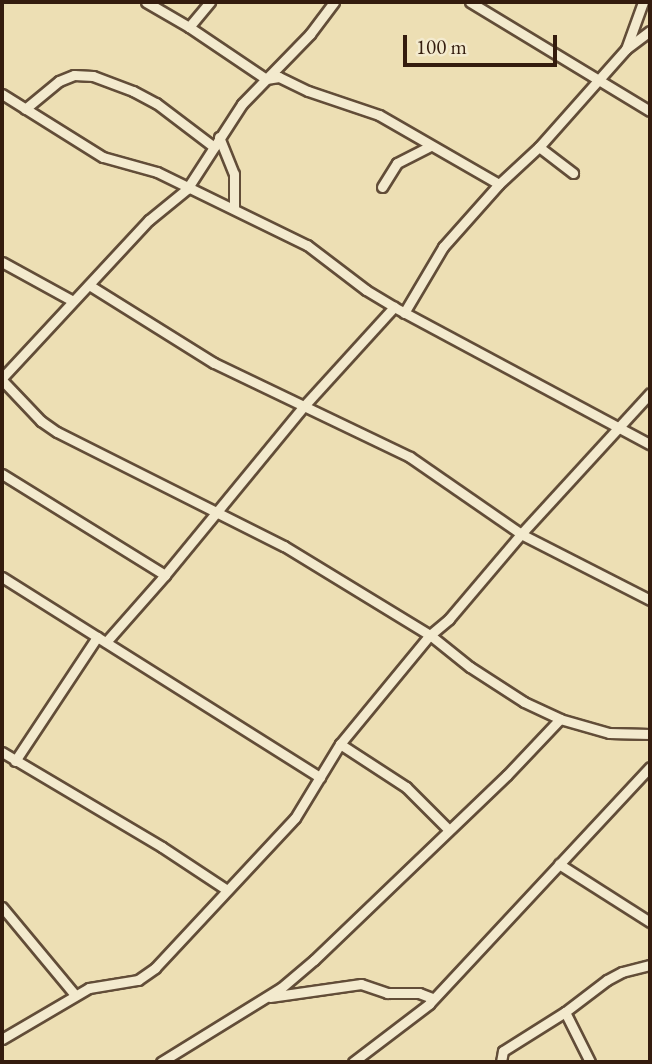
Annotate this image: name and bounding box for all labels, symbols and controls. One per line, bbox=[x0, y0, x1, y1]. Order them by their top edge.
scale bar bbox=[407, 21, 561, 65]
text: 100 m bbox=[416, 33, 467, 60]

